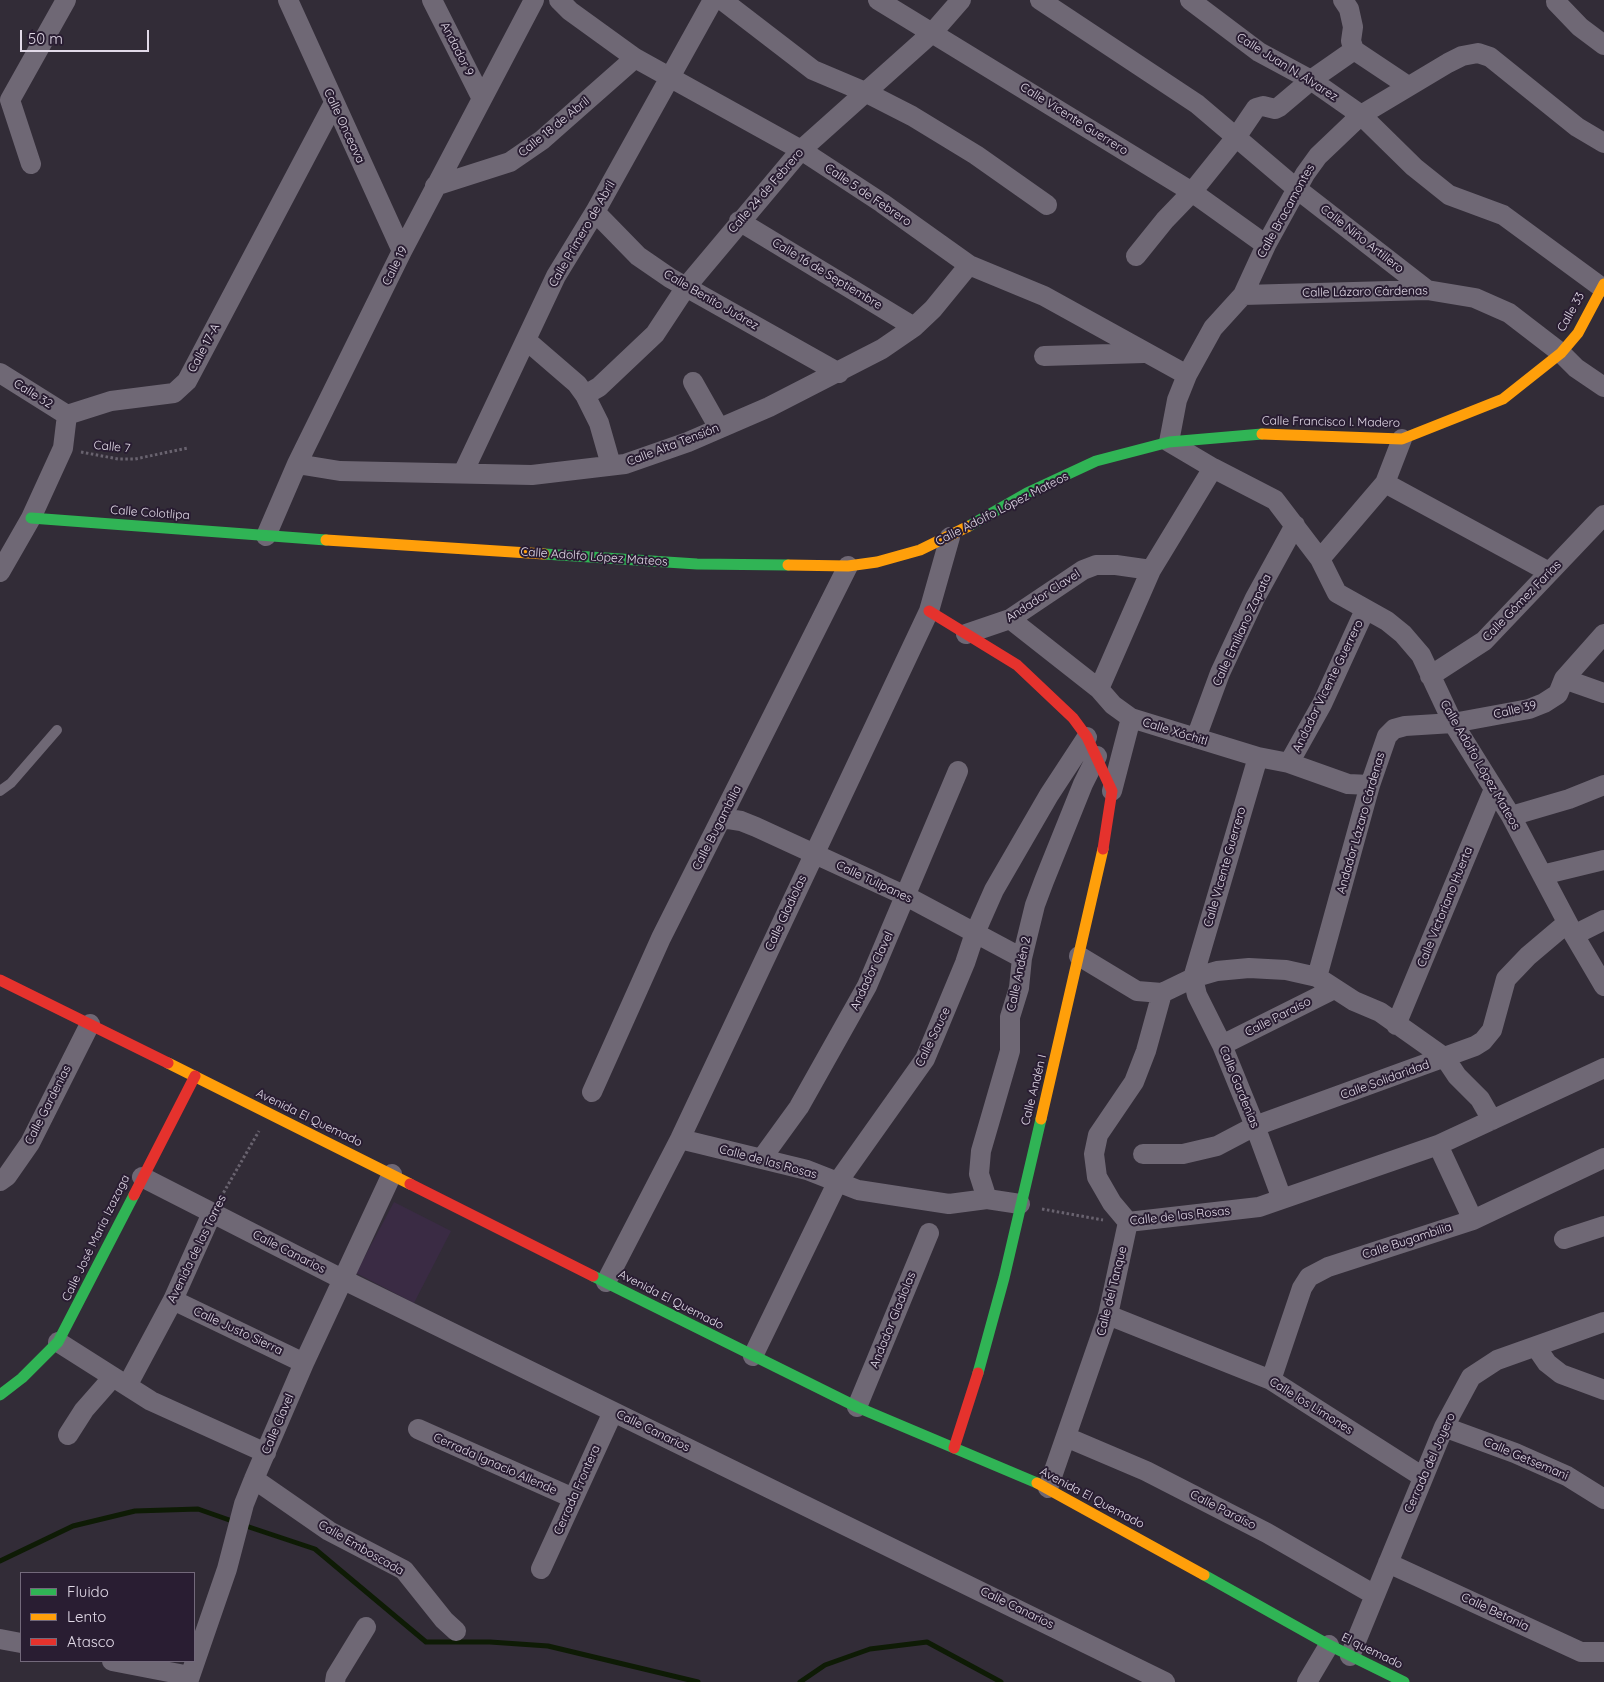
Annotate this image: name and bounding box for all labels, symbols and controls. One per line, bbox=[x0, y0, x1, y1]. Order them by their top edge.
scale bar bbox=[22, 20, 151, 52]
street label: Andador 9 bbox=[437, 20, 477, 78]
text: 50 m bbox=[28, 29, 63, 48]
street label: Calle Juan N. Álvarez bbox=[1234, 30, 1340, 104]
street label: Calle Vicente Guerrero bbox=[1017, 80, 1131, 158]
street label: Calle Onceava bbox=[320, 86, 368, 166]
street label: Calle 18 de Abril bbox=[516, 94, 592, 160]
street label: Calle 24 de Febrero bbox=[725, 146, 807, 236]
street label: Calle 5 de Febrero bbox=[822, 161, 914, 229]
street label: Calle Bracamontes bbox=[1254, 162, 1318, 260]
street label: Calle Primero de Abril bbox=[546, 179, 618, 289]
street label: Calle Niño Artillero bbox=[1317, 202, 1407, 276]
street label: Calle 16 de Septiembre bbox=[769, 235, 885, 313]
street label: Calle 19 bbox=[379, 244, 411, 288]
street label: Calle Benito Juárez bbox=[661, 267, 761, 333]
street label: Calle Lázaro Cárdenas bbox=[1302, 284, 1428, 300]
street label: Calle 33 bbox=[1554, 290, 1588, 334]
street label: Calle 17-A bbox=[185, 321, 223, 375]
street label: Calle 32 bbox=[11, 376, 55, 412]
street label: Calle Francisco I. Madero bbox=[1262, 414, 1400, 430]
street label: Calle Alta Tensión bbox=[625, 421, 721, 469]
street label: Calle 7 bbox=[93, 438, 131, 456]
street label: Calle Adolfo López Mateos bbox=[933, 469, 1071, 549]
street label: Calle Colotlipa bbox=[110, 503, 190, 523]
street label: Calle Adolfo López Mateos bbox=[520, 545, 668, 569]
street label: Calle Gómez Farías bbox=[1480, 558, 1564, 644]
street label: Andador Clavel bbox=[1003, 567, 1083, 625]
street label: Calle Emiliano Zapata bbox=[1210, 572, 1274, 688]
street label: Andador Vicente Guerrero bbox=[1290, 617, 1366, 755]
street label: Calle Adolfo López Mateos bbox=[1437, 698, 1523, 832]
street label: Calle 39 bbox=[1492, 698, 1538, 722]
street label: Calle Xóchitl bbox=[1141, 715, 1209, 749]
street label: Andador Lázaro Cárdenas bbox=[1334, 751, 1388, 895]
street label: Calle Bugambilia bbox=[689, 783, 745, 873]
street label: Calle Vicente Guerrero bbox=[1201, 805, 1249, 929]
street label: Calle Victoriano Huerta bbox=[1414, 845, 1476, 969]
street label: Calle Tulipanes bbox=[834, 858, 914, 906]
street label: Calle Gladiolas bbox=[762, 873, 810, 953]
street label: Andador Clavel bbox=[847, 929, 897, 1013]
street label: Calle Andén 2 bbox=[1004, 935, 1034, 1013]
street label: Calle Paraíso bbox=[1243, 994, 1313, 1040]
street label: Calle Sauce bbox=[912, 1005, 954, 1069]
street label: Calle Gardenias bbox=[1216, 1044, 1262, 1130]
street label: Calle Andén I bbox=[1018, 1053, 1050, 1127]
street label: Calle Solidaridad bbox=[1339, 1057, 1431, 1103]
street label: Calle Gardenias bbox=[22, 1063, 74, 1147]
street label: Avenida El Quemado bbox=[254, 1086, 364, 1150]
street label: Calle de las Rosas bbox=[718, 1142, 818, 1182]
street label: Calle José María Izazaga bbox=[59, 1172, 133, 1304]
street label: Avenida de las Torres bbox=[165, 1193, 229, 1305]
street label: Calle de las Rosas bbox=[1129, 1204, 1231, 1228]
street label: Calle Bugambilia bbox=[1360, 1220, 1454, 1262]
street label: Calle Canarios bbox=[250, 1227, 328, 1277]
street label: Calle del Tanque bbox=[1094, 1245, 1130, 1337]
street label: Avenida El Quemado bbox=[616, 1267, 726, 1333]
street label: Andador Gladiolas bbox=[867, 1270, 919, 1370]
street label: Calle Justo Sierra bbox=[191, 1304, 285, 1358]
street label: Calle los Limones bbox=[1267, 1374, 1355, 1438]
street label: Calle Clavel bbox=[259, 1392, 297, 1456]
street label: Calle Canarios bbox=[614, 1407, 692, 1455]
street label: Cerrada del Joyero bbox=[1401, 1411, 1459, 1515]
street label: Cerrada Ignacio Allende bbox=[431, 1430, 559, 1498]
street label: Calle Getsemani bbox=[1482, 1435, 1570, 1483]
street label: Cerrada Frontera bbox=[551, 1443, 603, 1537]
street label: Avenida El Quemado bbox=[1037, 1464, 1147, 1532]
street label: Calle Paraíso bbox=[1188, 1487, 1258, 1533]
street label: Calle Emboscada bbox=[316, 1518, 406, 1578]
legend bbox=[20, 1572, 195, 1662]
text: Fluido bbox=[67, 1582, 109, 1601]
street label: Calle Canarios bbox=[978, 1584, 1056, 1632]
street label: Calle Betania bbox=[1459, 1590, 1531, 1634]
text: Lento bbox=[67, 1607, 106, 1626]
street label: El quemado bbox=[1339, 1630, 1405, 1672]
text: Atasco bbox=[67, 1632, 115, 1651]

